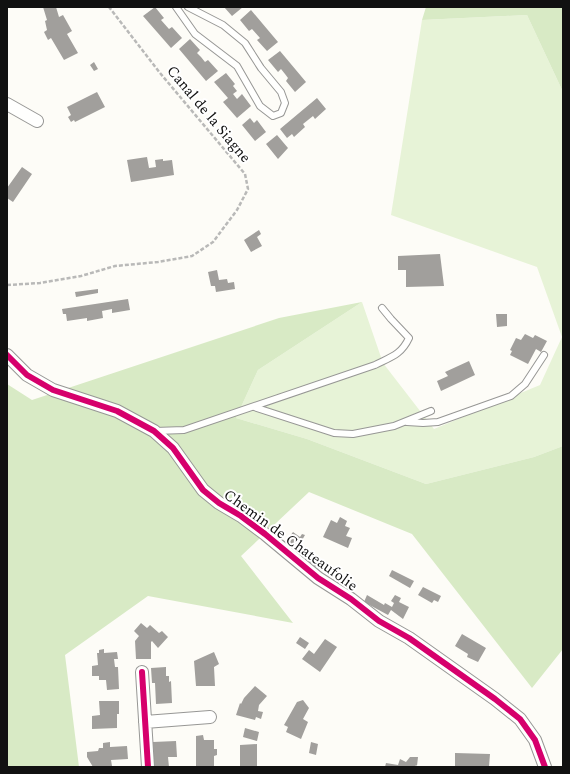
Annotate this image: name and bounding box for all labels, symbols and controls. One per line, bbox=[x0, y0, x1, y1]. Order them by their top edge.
street label: Canal de la Siagne bbox=[161, 61, 256, 168]
street label: Chemin de Chateaufolie bbox=[219, 484, 363, 597]

